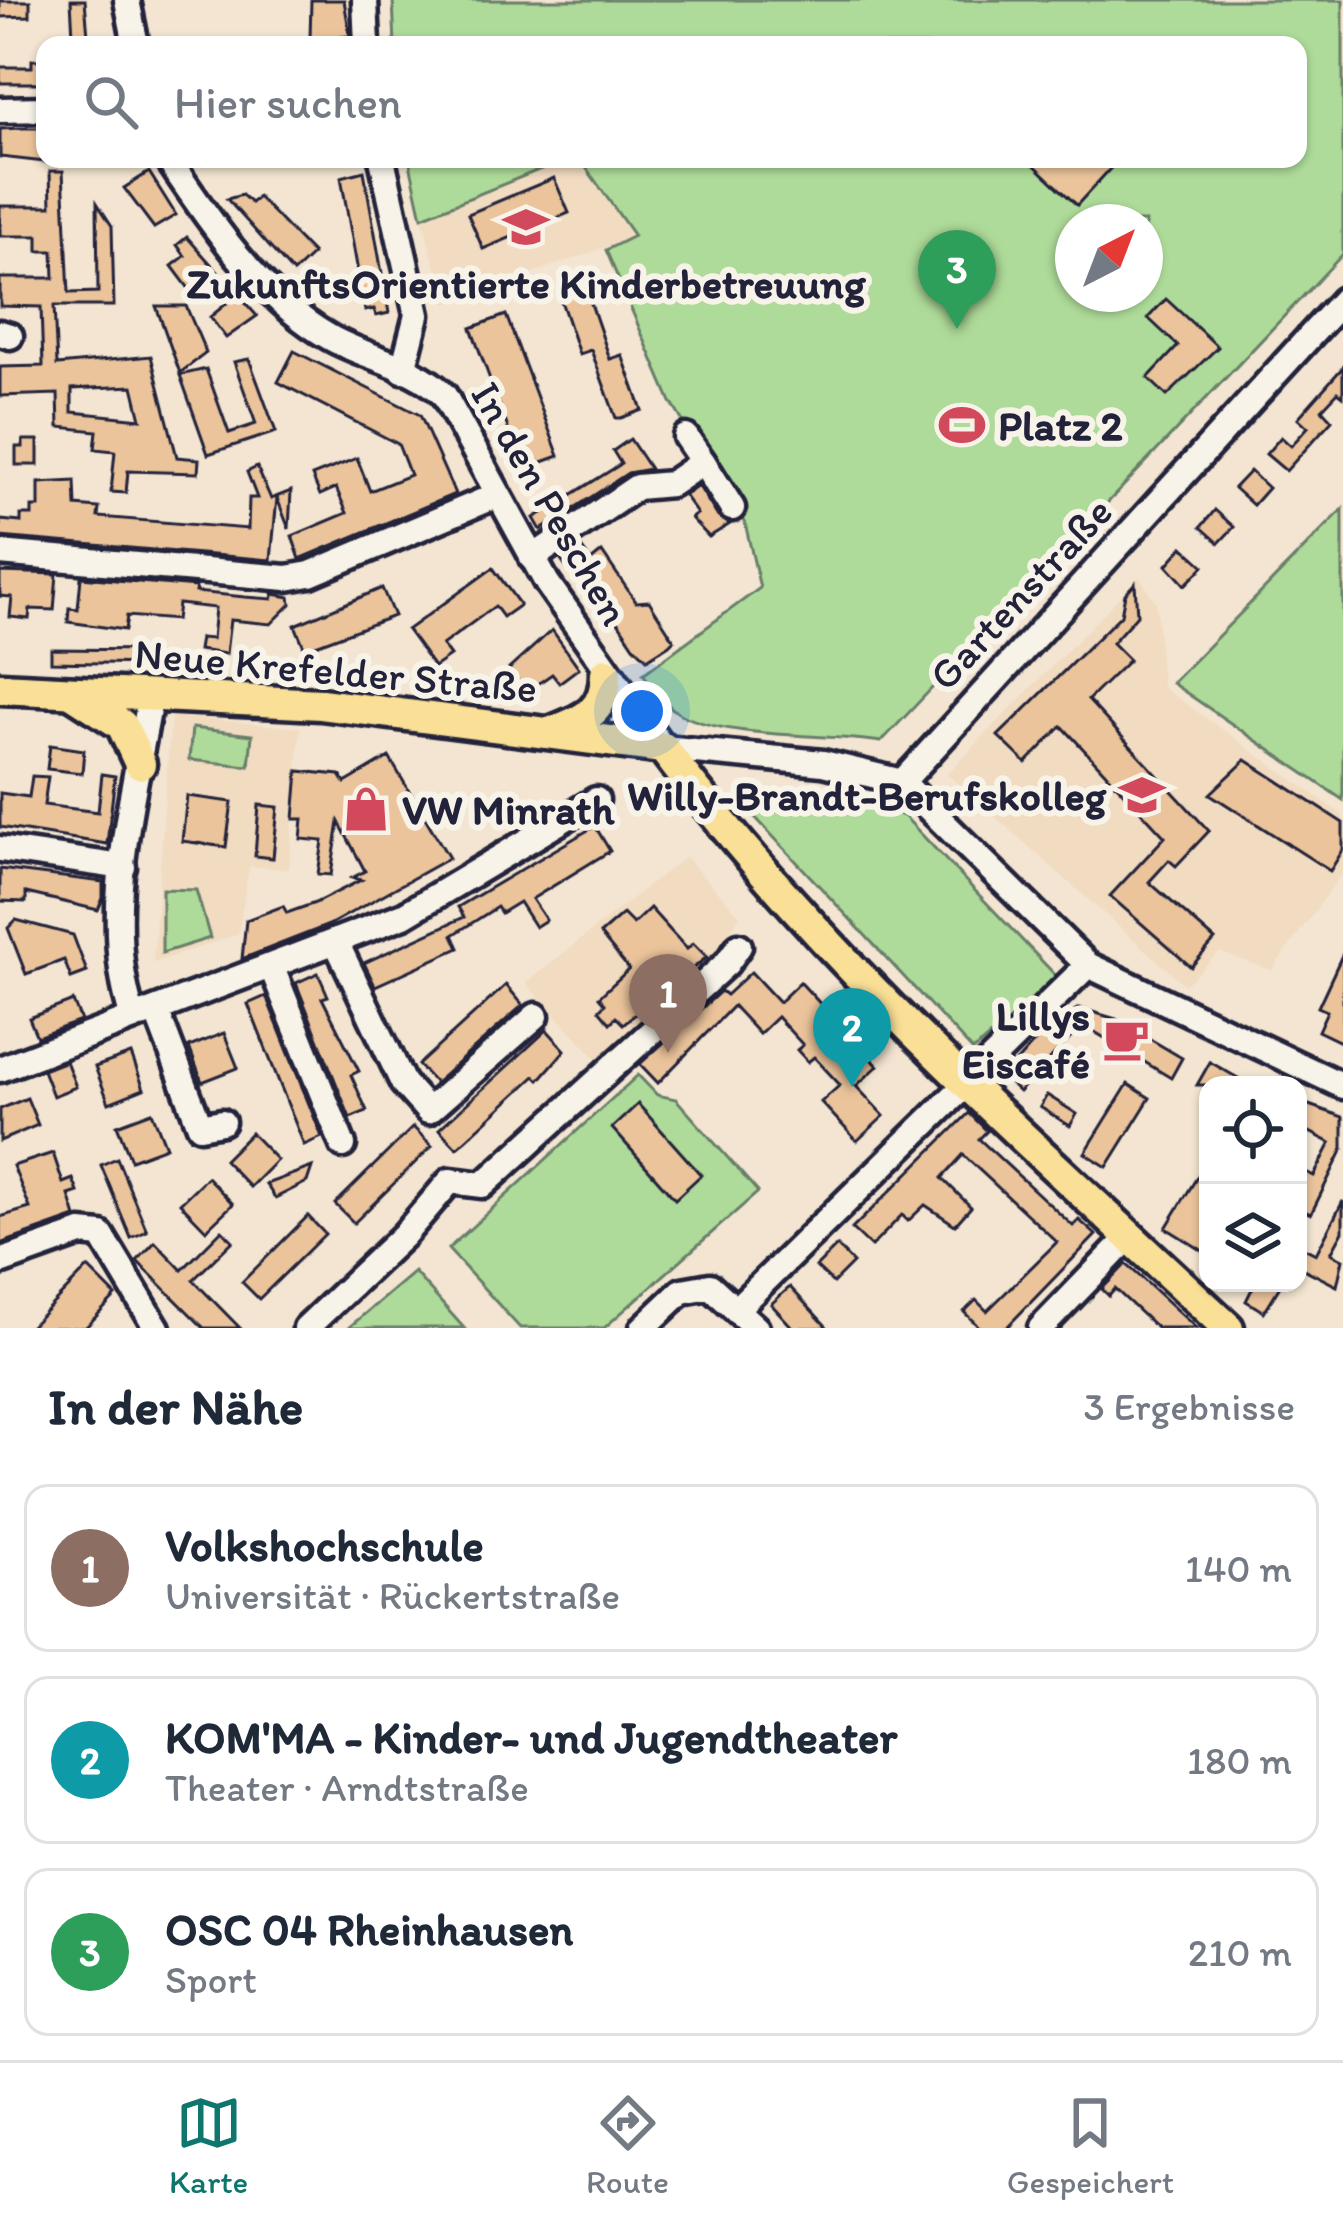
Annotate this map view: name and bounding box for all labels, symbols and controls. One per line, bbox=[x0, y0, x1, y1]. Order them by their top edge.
search box bbox=[36, 36, 1307, 168]
icon: search bbox=[78, 69, 144, 135]
text: Hier suchen bbox=[174, 75, 402, 129]
school or university icon: ZukunftsOrientierte Kinderbetreuung bbox=[501, 202, 551, 252]
north arrow bbox=[1055, 204, 1163, 312]
pin: 3 bbox=[918, 230, 996, 329]
place label: ZukunftsOrientierte Kinderbetreuung bbox=[187, 258, 866, 309]
street label: In den Peschen bbox=[460, 372, 641, 634]
sports icon: Platz 2 bbox=[937, 400, 987, 450]
place label: Platz 2 bbox=[998, 400, 1123, 451]
street label: Gartenstraße bbox=[918, 486, 1123, 701]
street label: Neue Krefelder Straße bbox=[132, 627, 539, 714]
your location bbox=[612, 681, 672, 741]
place label: Willy-Brandt-Berufskolleg bbox=[627, 770, 1107, 821]
school or university icon: Willy-Brandt-Berufskolleg bbox=[1117, 770, 1167, 820]
shop icon: VW Minrath bbox=[341, 784, 391, 834]
place label: VW Minrath bbox=[402, 784, 615, 835]
pin: 1 bbox=[629, 954, 707, 1053]
pin: 2 bbox=[813, 988, 891, 1087]
place label: Lillys Eiscafé bbox=[962, 990, 1090, 1089]
cafe icon: Lillys Eiscafé bbox=[1101, 1014, 1151, 1064]
map controls bbox=[1199, 1076, 1307, 1292]
button: locate bbox=[1199, 1076, 1307, 1184]
button: layers bbox=[1199, 1184, 1307, 1292]
text: In der Nähe bbox=[48, 1376, 303, 1437]
text: 3 Ergebnisse bbox=[1084, 1383, 1295, 1430]
text: Volkshochschule bbox=[165, 1518, 484, 1572]
text: 1 bbox=[81, 1545, 99, 1592]
text: 140 m bbox=[1185, 1545, 1292, 1592]
text: Universität · Rückertstraße bbox=[165, 1572, 620, 1619]
text: KOM'MA - Kinder- und Jugendtheater bbox=[165, 1710, 897, 1764]
text: 2 bbox=[80, 1737, 100, 1784]
text: 180 m bbox=[1187, 1737, 1292, 1784]
text: Theater · Arndtstraße bbox=[165, 1764, 529, 1811]
text: OSC 04 Rheinhausen bbox=[165, 1902, 573, 1956]
text: 3 bbox=[79, 1929, 101, 1976]
text: 210 m bbox=[1188, 1929, 1292, 1976]
text: Sport bbox=[165, 1956, 257, 2003]
tab: Karte bbox=[169, 2090, 248, 2201]
tab: Route bbox=[586, 2090, 669, 2201]
tab: Gespeichert bbox=[1007, 2090, 1174, 2201]

